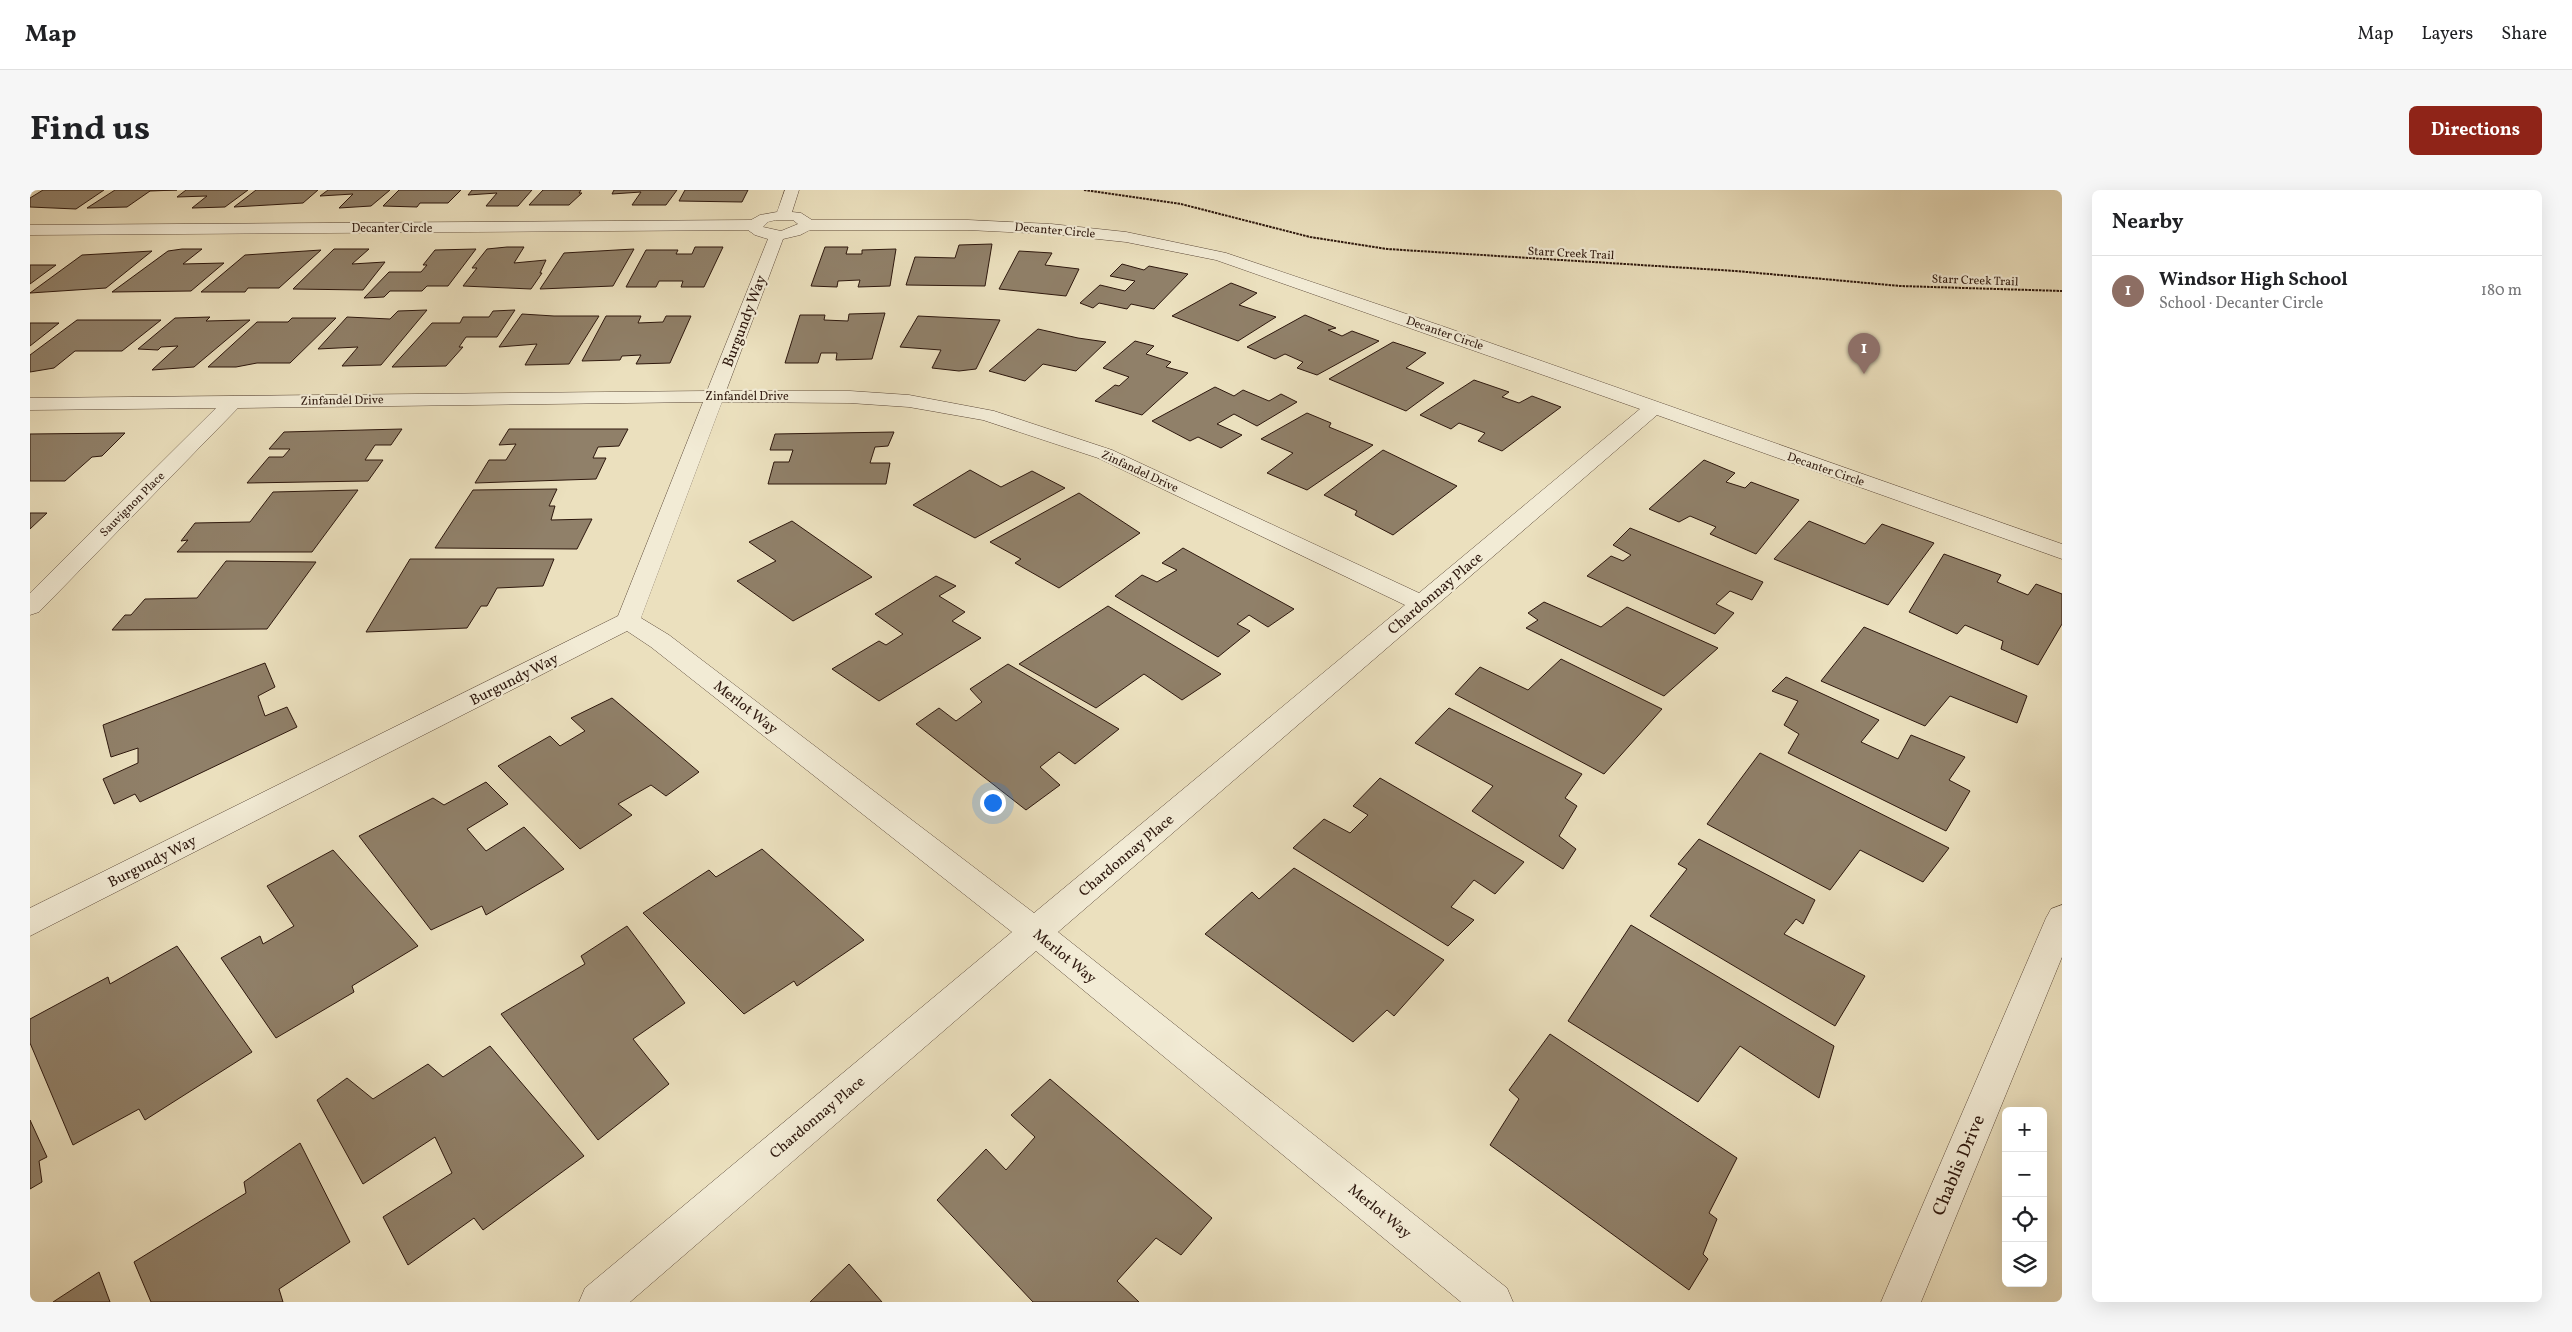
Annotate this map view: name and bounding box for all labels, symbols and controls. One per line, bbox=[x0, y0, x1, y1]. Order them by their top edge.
text: Map bbox=[25, 18, 76, 52]
text: Map bbox=[2357, 22, 2393, 47]
text: Layers bbox=[2421, 22, 2473, 47]
text: Share bbox=[2501, 22, 2547, 47]
text: Find us bbox=[30, 106, 150, 154]
button: Directions bbox=[2409, 106, 2542, 155]
text: Nearby bbox=[2112, 208, 2183, 237]
street label: Decanter Circle bbox=[1014, 219, 1096, 243]
street label: Decanter Circle bbox=[352, 221, 433, 237]
street label: Starr Creek Trail bbox=[1527, 244, 1615, 264]
text: Windsor High School bbox=[2159, 267, 2348, 293]
street label: Starr Creek Trail bbox=[1931, 271, 2019, 291]
street label: Burgundy Way bbox=[718, 273, 773, 371]
text: 1 bbox=[2125, 280, 2131, 302]
text: 180 m bbox=[2481, 280, 2522, 302]
text: School · Decanter Circle bbox=[2159, 293, 2323, 315]
street label: Decanter Circle bbox=[1404, 313, 1486, 355]
pin: 1 bbox=[1848, 333, 1880, 374]
street label: Zinfandel Drive bbox=[705, 389, 789, 405]
street label: Zinfandel Drive bbox=[300, 392, 384, 410]
street label: Zinfandel Drive bbox=[1098, 447, 1181, 497]
street label: Decanter Circle bbox=[1785, 449, 1867, 491]
street label: Sauvignon Place bbox=[97, 469, 169, 541]
street label: Chardonnay Place bbox=[1384, 548, 1488, 640]
street label: Burgundy Way bbox=[467, 649, 563, 712]
street label: Merlot Way bbox=[708, 676, 782, 740]
your location bbox=[980, 790, 1006, 816]
street label: Chardonnay Place bbox=[1075, 810, 1179, 902]
street label: Burgundy Way bbox=[105, 831, 201, 894]
street label: Merlot Way bbox=[1028, 925, 1100, 989]
street label: Chardonnay Place bbox=[766, 1072, 870, 1164]
map controls bbox=[2002, 1107, 2047, 1287]
button: + bbox=[2002, 1107, 2047, 1152]
street label: Chablis Drive bbox=[1927, 1111, 1992, 1220]
button: − bbox=[2002, 1152, 2047, 1197]
street label: Merlot Way bbox=[1343, 1180, 1415, 1244]
button: locate bbox=[2002, 1197, 2047, 1242]
button: layers bbox=[2002, 1242, 2047, 1287]

